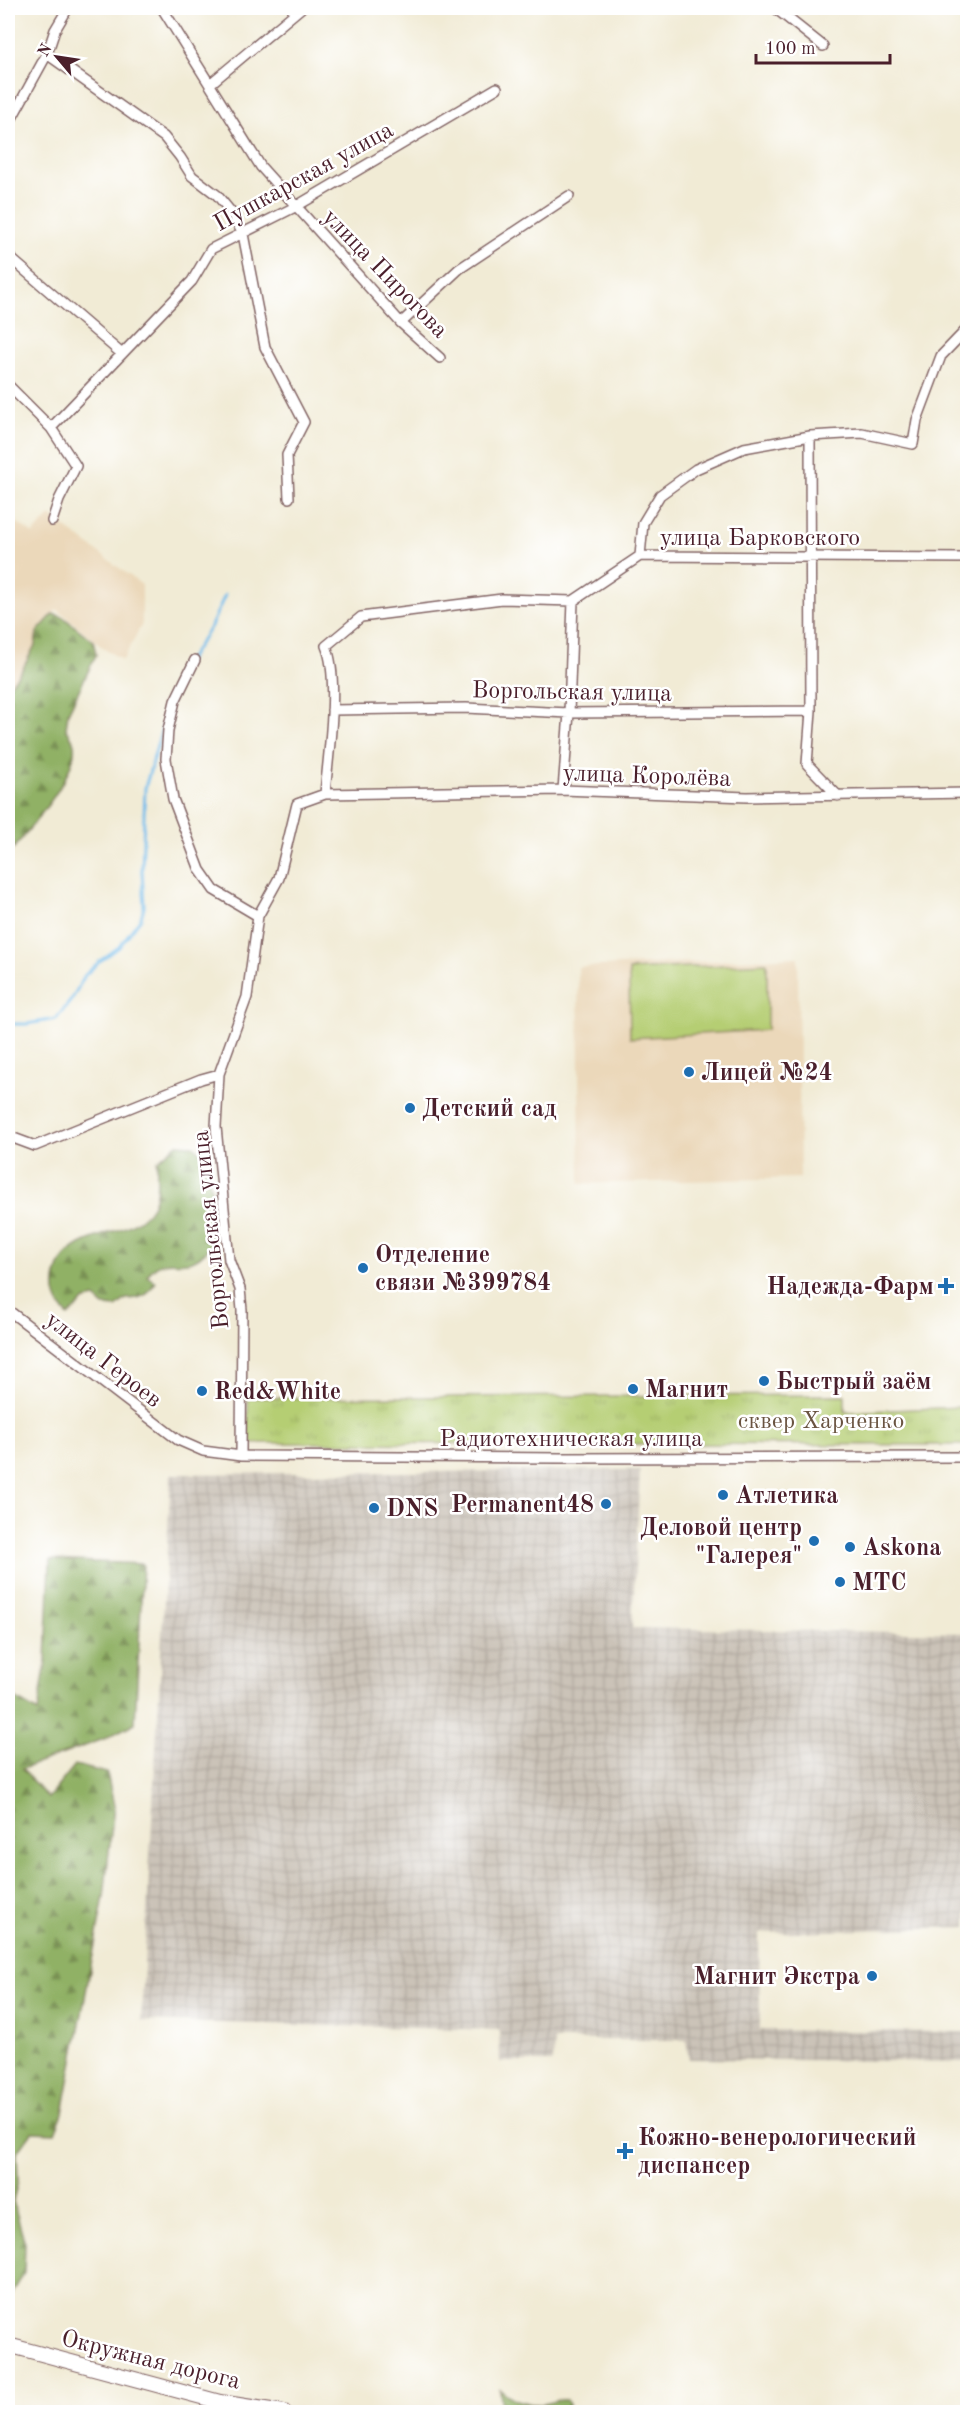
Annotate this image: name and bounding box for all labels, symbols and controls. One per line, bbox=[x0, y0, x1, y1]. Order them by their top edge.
north arrow bbox=[27, 27, 87, 87]
scale bar bbox=[756, 27, 890, 65]
text: 100 m bbox=[765, 40, 816, 58]
text: N bbox=[36, 41, 56, 60]
street label: Пушкарская улица bbox=[210, 118, 398, 237]
street label: улица Пирогова bbox=[317, 205, 452, 344]
street label: улица Барковского bbox=[660, 527, 860, 551]
street label: Воргольская улица bbox=[472, 679, 672, 707]
street label: улица Королёва bbox=[562, 762, 732, 792]
place label: Лицей №24 bbox=[701, 1062, 833, 1086]
marker: Лицей №24 bbox=[682, 1065, 696, 1079]
place label: Детский сад bbox=[422, 1098, 557, 1122]
marker: Детский сад bbox=[403, 1101, 417, 1115]
street label: Воргольская улица bbox=[190, 1129, 234, 1331]
place label: Отделение связи №399784 bbox=[375, 1244, 551, 1296]
marker: Отделение связи №399784 bbox=[356, 1261, 370, 1275]
place label: Надежда-Фарм bbox=[766, 1276, 934, 1300]
marker: Надежда-Фарм bbox=[939, 1279, 953, 1293]
street label: улица Героев bbox=[40, 1308, 165, 1413]
place label: Быстрый заём bbox=[776, 1371, 932, 1395]
marker: Быстрый заём bbox=[757, 1374, 771, 1388]
place label: Магнит bbox=[645, 1379, 728, 1403]
place label: Red&White bbox=[214, 1381, 341, 1405]
marker: Магнит bbox=[626, 1382, 640, 1396]
marker: Red&White bbox=[195, 1384, 209, 1398]
park label: сквер Харченко bbox=[738, 1410, 904, 1434]
street label: Радиотехническая улица bbox=[439, 1428, 703, 1452]
place label: Атлетика bbox=[735, 1485, 838, 1509]
marker: Атлетика bbox=[716, 1488, 730, 1502]
place label: Permanent48 bbox=[451, 1494, 594, 1518]
marker: Permanent48 bbox=[599, 1497, 613, 1511]
place label: DNS bbox=[386, 1498, 438, 1522]
marker: DNS bbox=[367, 1501, 381, 1515]
place label: Деловой центр "Галерея" bbox=[640, 1517, 802, 1569]
marker: Деловой центр "Галерея" bbox=[807, 1534, 821, 1548]
place label: Askona bbox=[862, 1537, 942, 1561]
marker: Askona bbox=[843, 1540, 857, 1554]
place label: МТС bbox=[852, 1572, 906, 1596]
marker: МТС bbox=[833, 1575, 847, 1589]
place label: Магнит Экстра bbox=[693, 1966, 860, 1990]
marker: Магнит Экстра bbox=[865, 1969, 879, 1983]
place label: Кожно-венерологический диспансер bbox=[638, 2127, 916, 2179]
marker: Кожно-венерологический диспансер bbox=[616, 2142, 634, 2160]
street label: Окружная дорога bbox=[59, 2327, 243, 2395]

